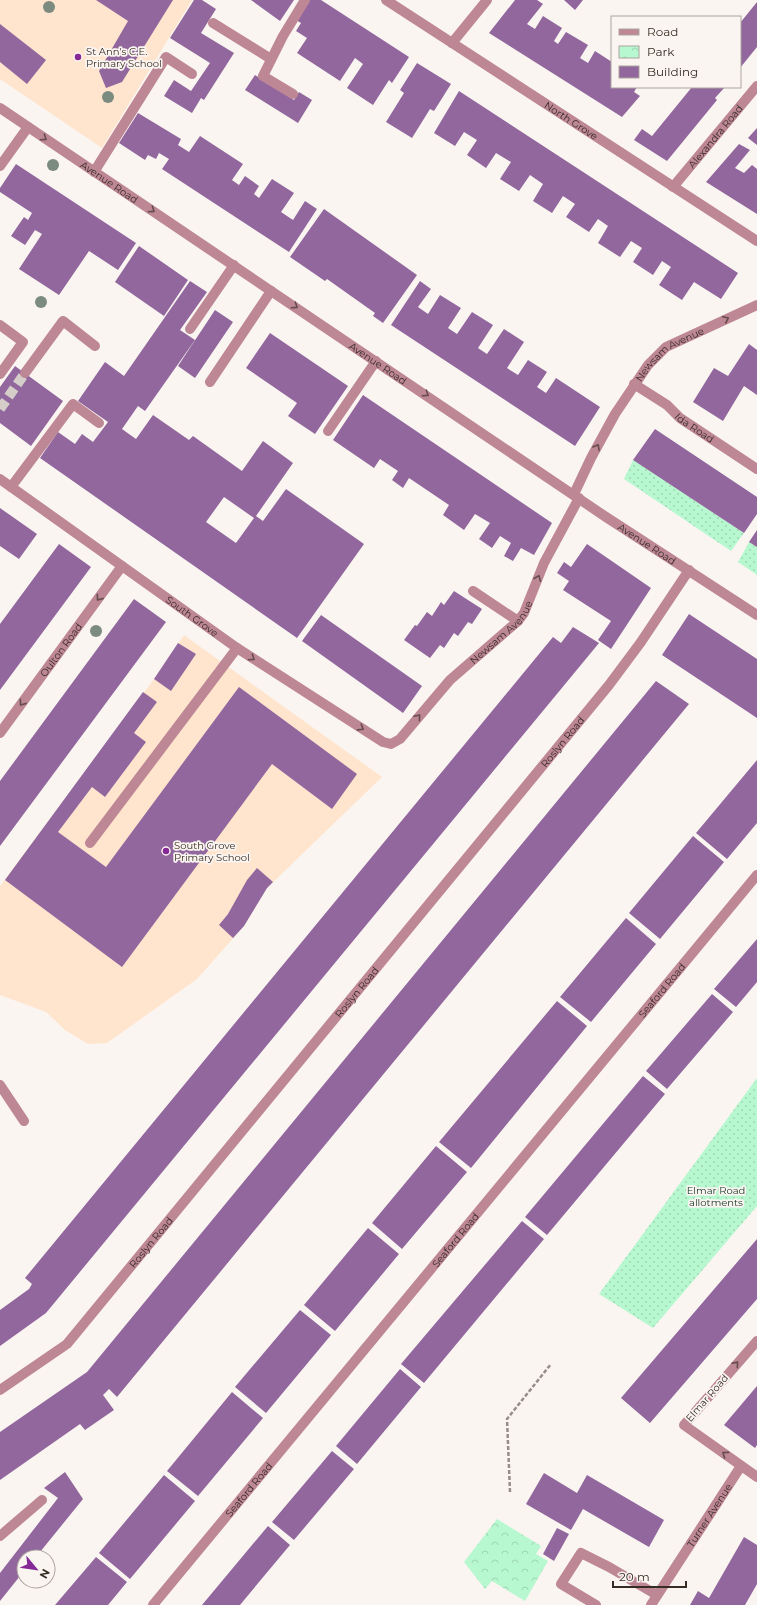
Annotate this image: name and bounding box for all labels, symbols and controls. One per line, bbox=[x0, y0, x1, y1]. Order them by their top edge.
legend bbox=[611, 16, 741, 88]
text: Road bbox=[647, 24, 678, 39]
text: Park bbox=[647, 44, 675, 59]
place label: St Ann's C.E. Primary School bbox=[86, 45, 162, 70]
marker: St Ann's C.E. Primary School bbox=[73, 52, 83, 62]
text: Building bbox=[647, 64, 698, 79]
street label: North Grove bbox=[542, 98, 601, 142]
street label: Alexandra Road bbox=[685, 102, 745, 171]
one-way arrow bbox=[40, 133, 47, 141]
street label: Avenue Road bbox=[78, 158, 141, 206]
one-way arrow bbox=[148, 206, 155, 213]
one-way arrow bbox=[290, 302, 297, 309]
one-way arrow bbox=[722, 316, 729, 324]
street label: Newsam Avenue bbox=[632, 324, 706, 384]
street label: Avenue Road bbox=[347, 339, 409, 387]
one-way arrow bbox=[422, 390, 429, 397]
street label: Ida Road bbox=[672, 410, 717, 445]
one-way arrow bbox=[592, 444, 600, 451]
street label: Avenue Road bbox=[616, 520, 678, 567]
one-way arrow bbox=[533, 575, 541, 582]
one-way arrow bbox=[97, 593, 104, 600]
street label: South Grove bbox=[163, 593, 221, 639]
street label: Newsam Avenue bbox=[467, 599, 535, 667]
street label: Oulton Road bbox=[37, 620, 85, 679]
one-way arrow bbox=[247, 653, 254, 660]
one-way arrow bbox=[20, 698, 27, 705]
one-way arrow bbox=[414, 714, 421, 721]
street label: Roslyn Road bbox=[538, 714, 587, 770]
one-way arrow bbox=[357, 723, 364, 731]
place label: South Grove Primary School bbox=[174, 839, 250, 864]
marker: South Grove Primary School bbox=[161, 846, 171, 856]
street label: Seaford Road bbox=[635, 960, 688, 1020]
street label: Roslyn Road bbox=[332, 964, 381, 1020]
park label: Elmar Road allotments bbox=[687, 1184, 745, 1209]
street label: Seaford Road bbox=[429, 1210, 482, 1270]
street label: Roslyn Road bbox=[126, 1214, 175, 1270]
one-way arrow bbox=[732, 1362, 739, 1369]
street label: Elmar Road bbox=[683, 1372, 731, 1424]
one-way arrow bbox=[722, 1452, 729, 1459]
street label: Seaford Road bbox=[222, 1459, 275, 1519]
street label: Turner Avenue bbox=[684, 1481, 735, 1550]
north arrow bbox=[16, 1549, 56, 1589]
scale bar bbox=[613, 1563, 686, 1589]
text: N bbox=[36, 1567, 53, 1581]
text: 20 m bbox=[619, 1569, 650, 1584]

